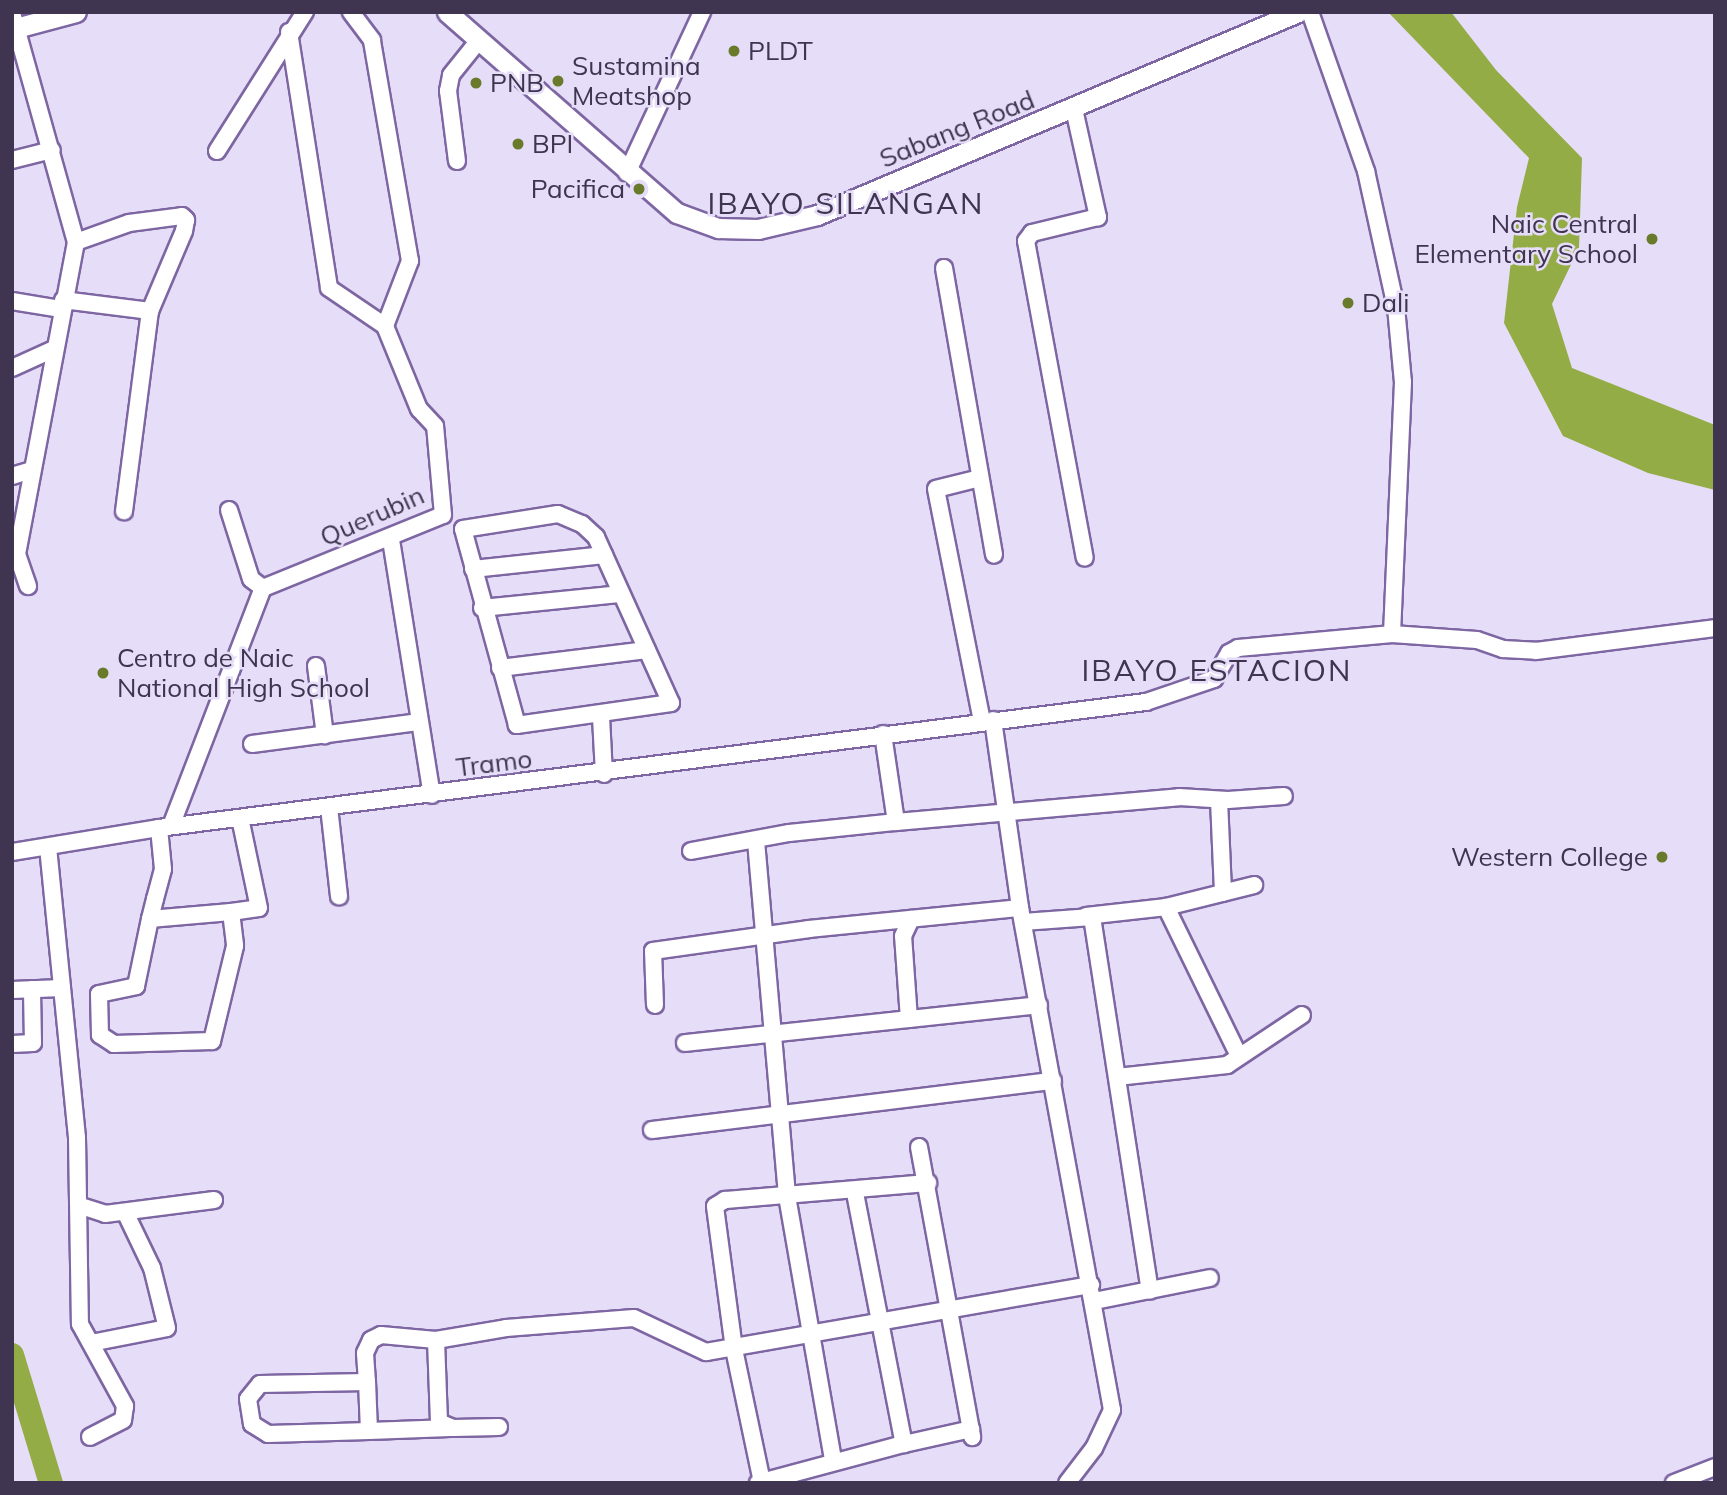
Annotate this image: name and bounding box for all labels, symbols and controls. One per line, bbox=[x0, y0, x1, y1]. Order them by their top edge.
place label: PLDT bbox=[748, 35, 813, 67]
marker: PLDT bbox=[726, 43, 742, 59]
place label: Sustamina Meatshop bbox=[572, 50, 701, 112]
place label: PNB bbox=[490, 67, 544, 99]
marker: Sustamina Meatshop bbox=[550, 73, 566, 89]
marker: PNB bbox=[468, 75, 484, 91]
street label: Sabang Road bbox=[875, 84, 1039, 174]
place label: BPI bbox=[532, 128, 573, 160]
marker: BPI bbox=[510, 136, 526, 152]
place label: Pacifica bbox=[531, 173, 625, 205]
marker: Pacifica bbox=[631, 181, 647, 197]
district label: IBAYO SILANGAN bbox=[709, 185, 983, 221]
place label: Naic Central Elementary School bbox=[1414, 208, 1638, 270]
marker: Naic Central Elementary School bbox=[1644, 231, 1660, 247]
place label: Dali bbox=[1362, 287, 1409, 319]
marker: Dali bbox=[1340, 295, 1356, 311]
street label: Querubin bbox=[315, 479, 429, 553]
place label: Centro de Naic National High School bbox=[117, 642, 370, 704]
district label: IBAYO ESTACION bbox=[1083, 652, 1351, 688]
marker: Centro de Naic National High School bbox=[95, 665, 111, 681]
street label: Tramo bbox=[454, 743, 534, 783]
place label: Western College bbox=[1451, 841, 1648, 873]
marker: Western College bbox=[1654, 849, 1670, 865]

